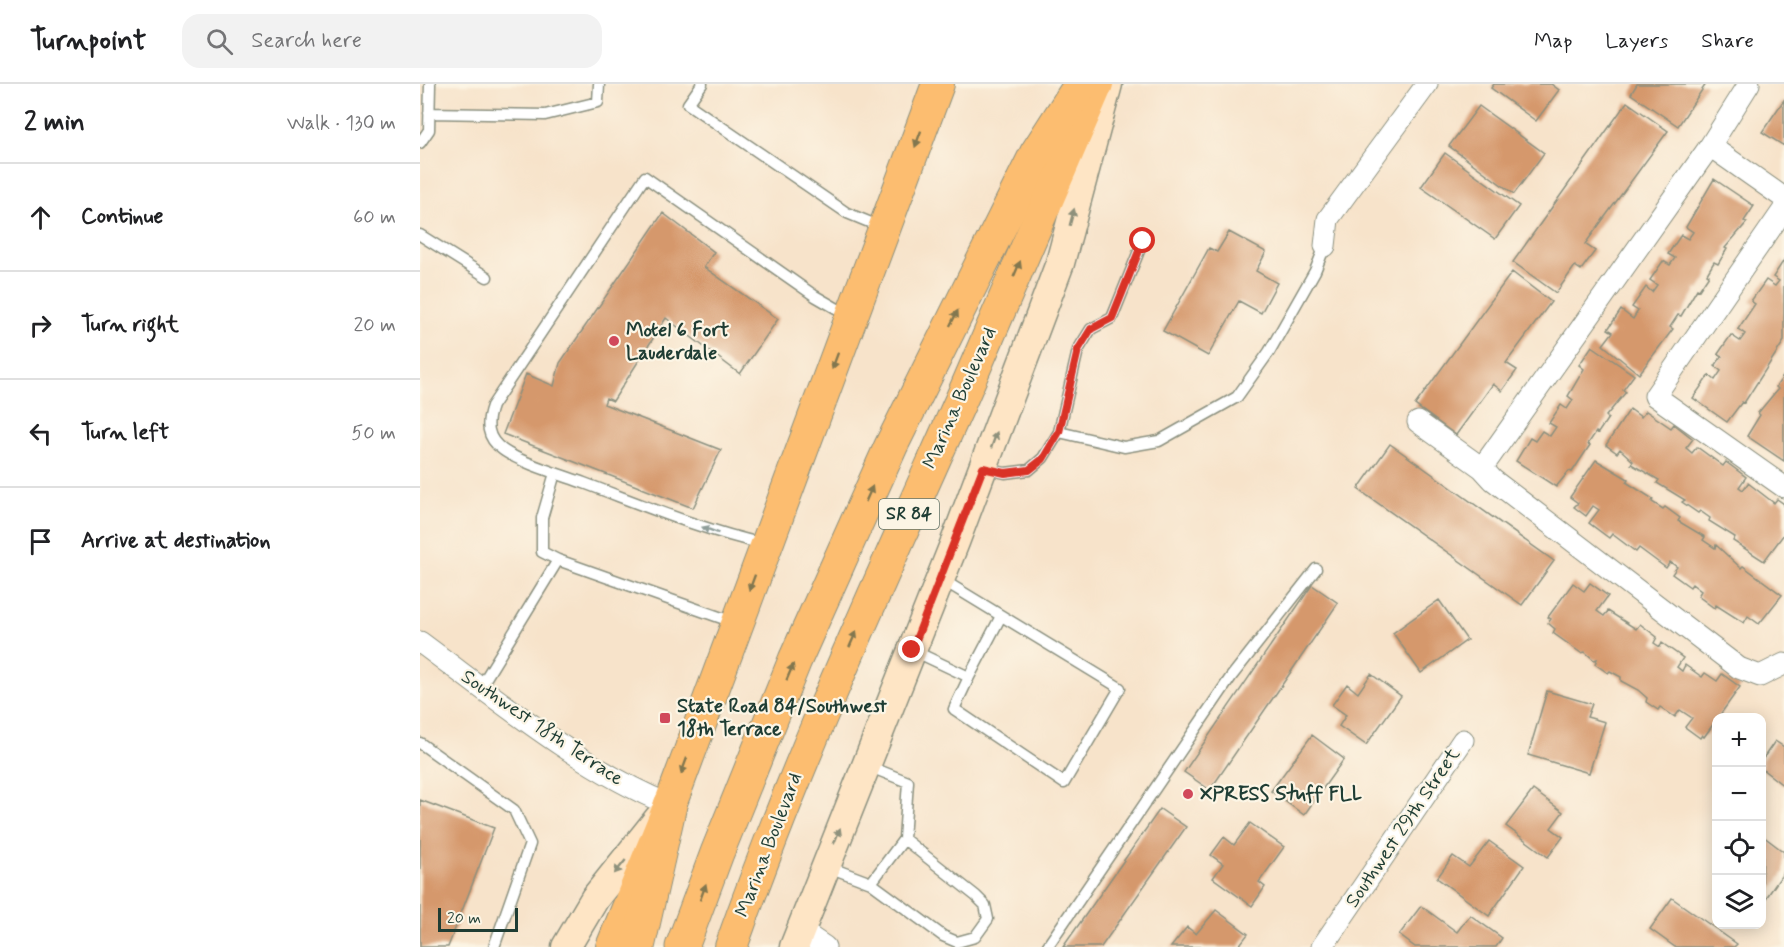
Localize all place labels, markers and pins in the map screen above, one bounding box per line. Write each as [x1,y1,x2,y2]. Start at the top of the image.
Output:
place label: Motel 6 Fort Lauderdale [626,317,730,367]
marker: Motel 6 Fort Lauderdale [607,334,621,348]
place label: State Road 84/Southwest 18th Terrace [677,693,887,743]
marker: State Road 84/Southwest 18th Terrace [658,711,672,725]
place label: XPRESS Stuff FLL [1200,781,1362,808]
marker: XPRESS Stuff FLL [1181,787,1195,801]

